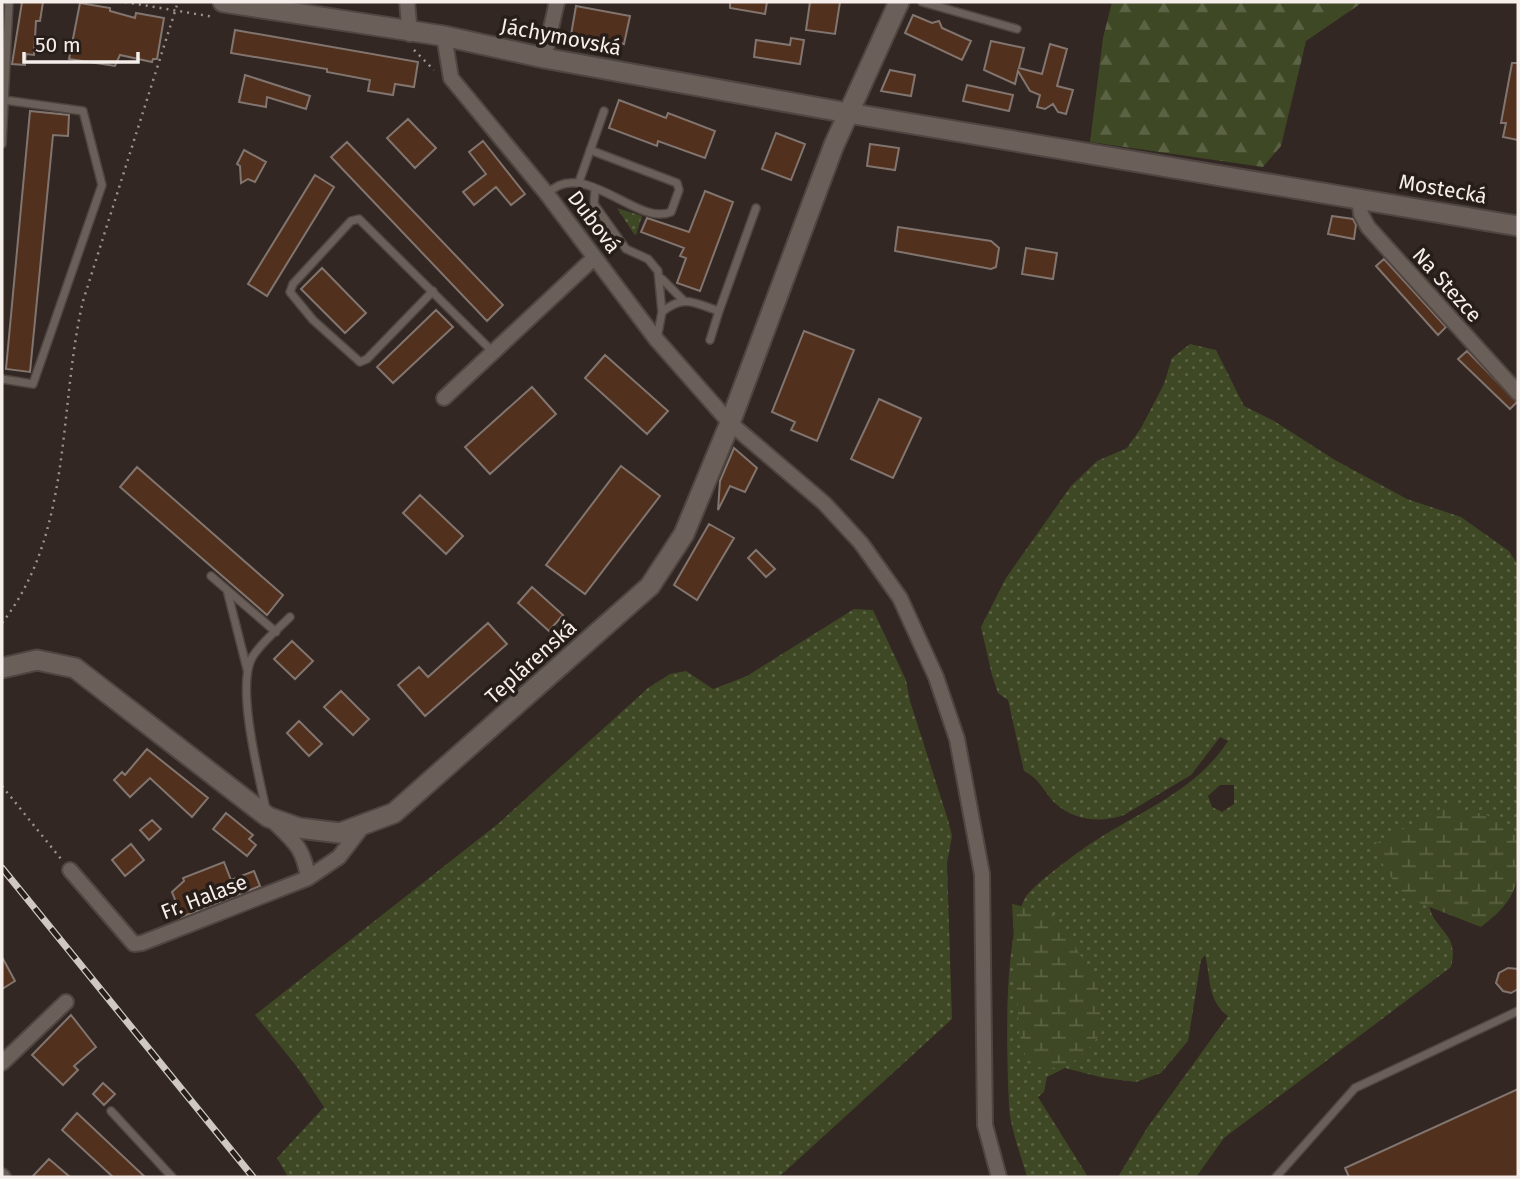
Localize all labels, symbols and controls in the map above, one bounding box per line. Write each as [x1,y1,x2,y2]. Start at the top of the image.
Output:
street label: Jáchymovská [498,13,624,61]
scale bar [24,21,138,65]
text: 50 m [35,32,81,58]
street label: Mostecká [1397,168,1489,210]
street label: Dubová [562,185,626,259]
street label: Na Stezce [1407,242,1487,328]
street label: Teplárenská [480,614,582,710]
street label: Fr. Halase [157,869,251,925]

